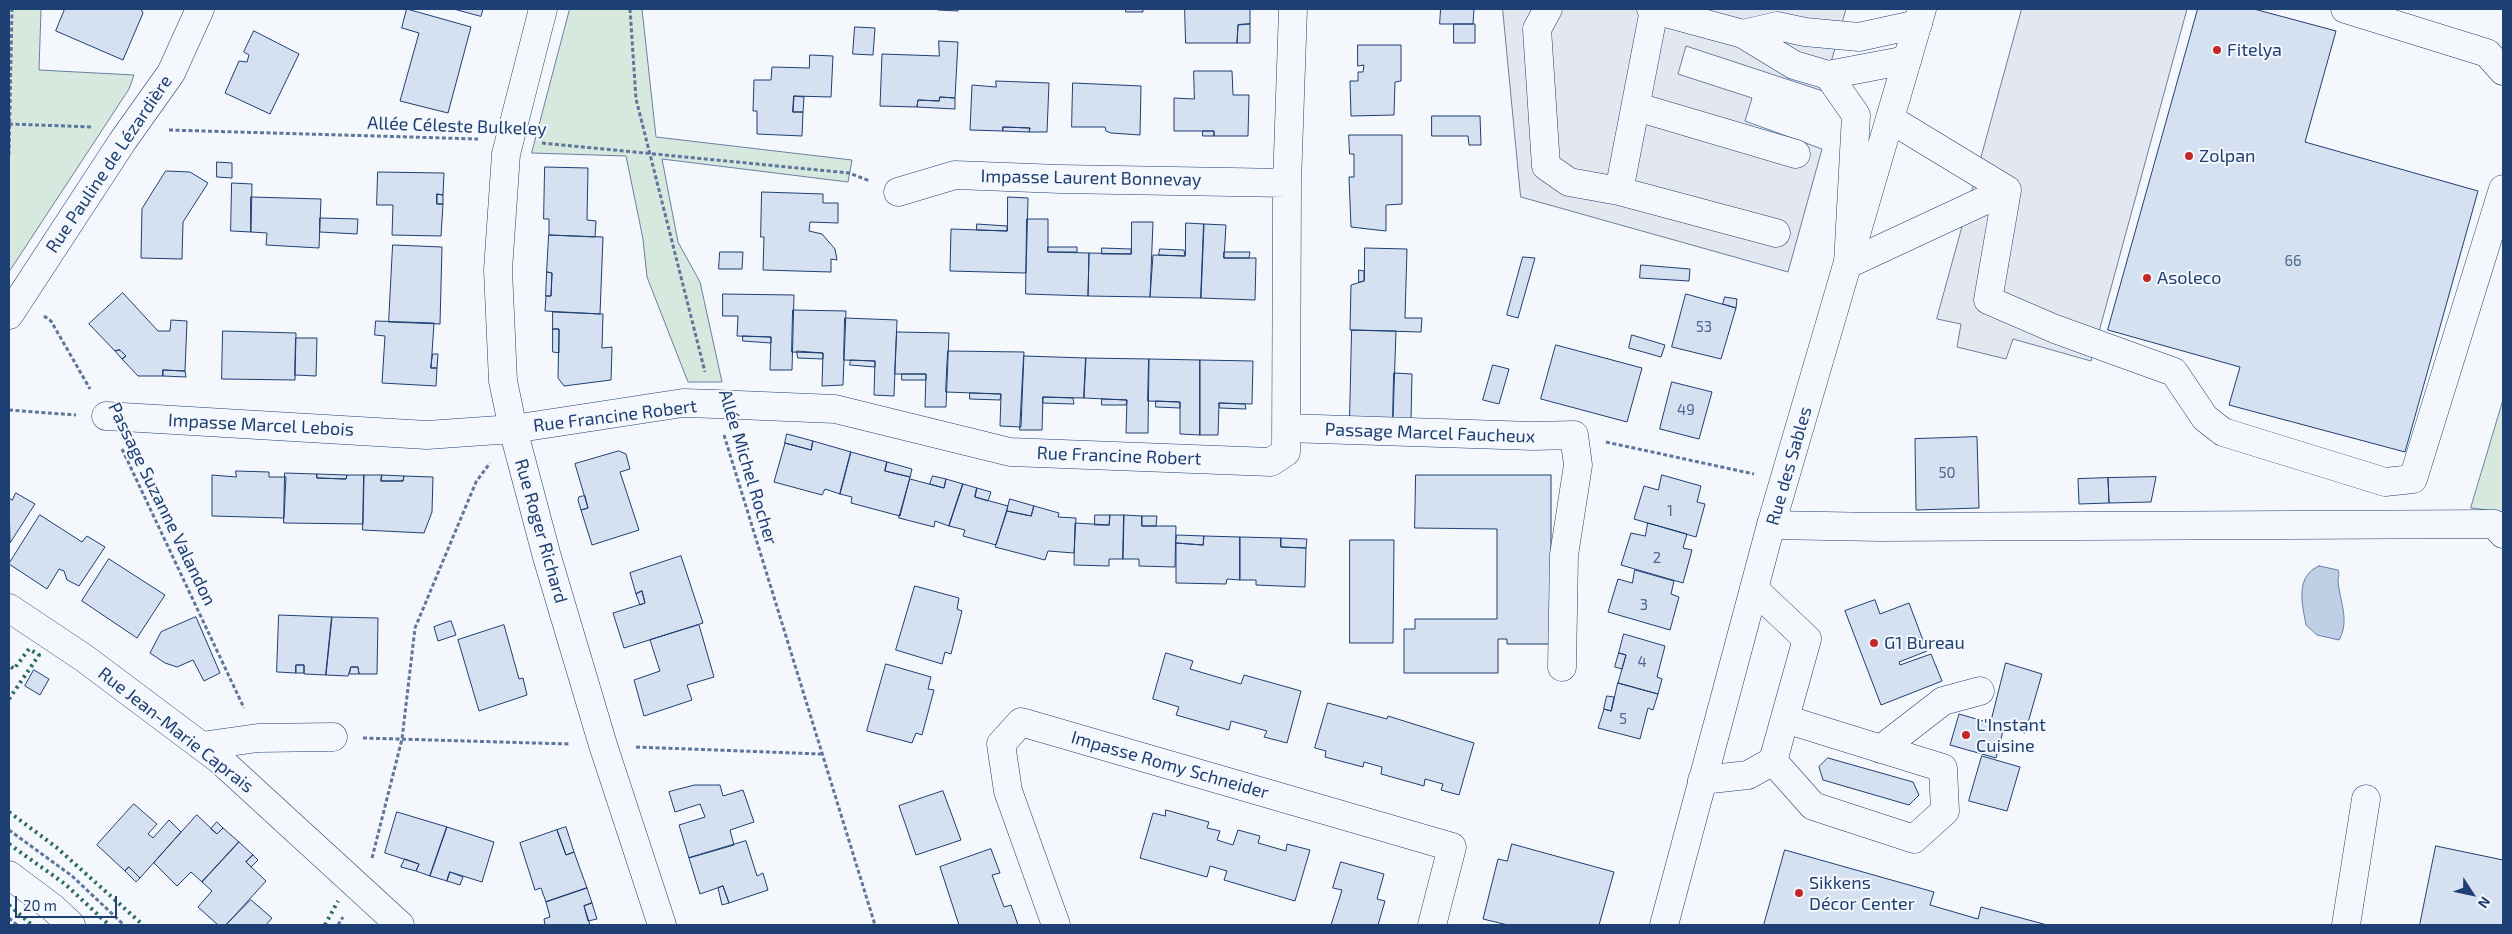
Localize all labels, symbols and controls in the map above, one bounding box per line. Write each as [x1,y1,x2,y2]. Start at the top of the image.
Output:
place label: Fitelya [2227,39,2282,61]
marker: Fitelya [2211,44,2223,56]
street label: Rue Pauline de Lézardière [41,71,177,257]
street label: Allée Céleste Bulkeley [367,112,547,140]
place label: Zolpan [2199,145,2256,167]
marker: Zolpan [2183,150,2195,162]
street label: Impasse Laurent Bonnevay [980,165,1202,191]
house number: 66 [2284,252,2302,270]
place label: Asoleco [2157,267,2221,289]
marker: Asoleco [2141,272,2153,284]
house number: 53 [1696,318,1712,336]
street label: Allée Michel Rocher [714,387,782,547]
street label: Rue Francine Robert [532,395,698,437]
street label: Passage Suzanne Valandon [103,399,221,609]
house number: 49 [1677,401,1695,419]
street label: Rue des Sables [1762,404,1816,528]
street label: Impasse Marcel Lebois [168,409,354,441]
street label: Passage Marcel Faucheux [1324,419,1536,447]
street label: Rue Francine Robert [1036,442,1202,470]
street label: Rue Roger Richard [510,456,572,606]
house number: 50 [1938,464,1956,482]
house number: 1 [1667,502,1673,520]
house number: 2 [1653,549,1661,567]
house number: 3 [1640,596,1648,614]
place label: G1 Bureau [1884,632,1965,654]
marker: G1 Bureau [1868,637,1880,649]
house number: 4 [1637,653,1647,671]
street label: Rue Jean-Marie Caprais [94,663,258,797]
house number: 5 [1619,710,1627,728]
place label: L'Instant Cuisine [1976,714,2046,756]
street label: Impasse Romy Schneider [1069,726,1271,804]
marker: L'Instant Cuisine [1960,729,1972,741]
north arrow [2447,869,2497,919]
place label: Sikkens Décor Center [1809,872,1915,914]
scale bar [18,886,120,918]
marker: Sikkens Décor Center [1793,887,1805,899]
text: N [2475,894,2495,912]
text: 20 m [23,896,57,914]

